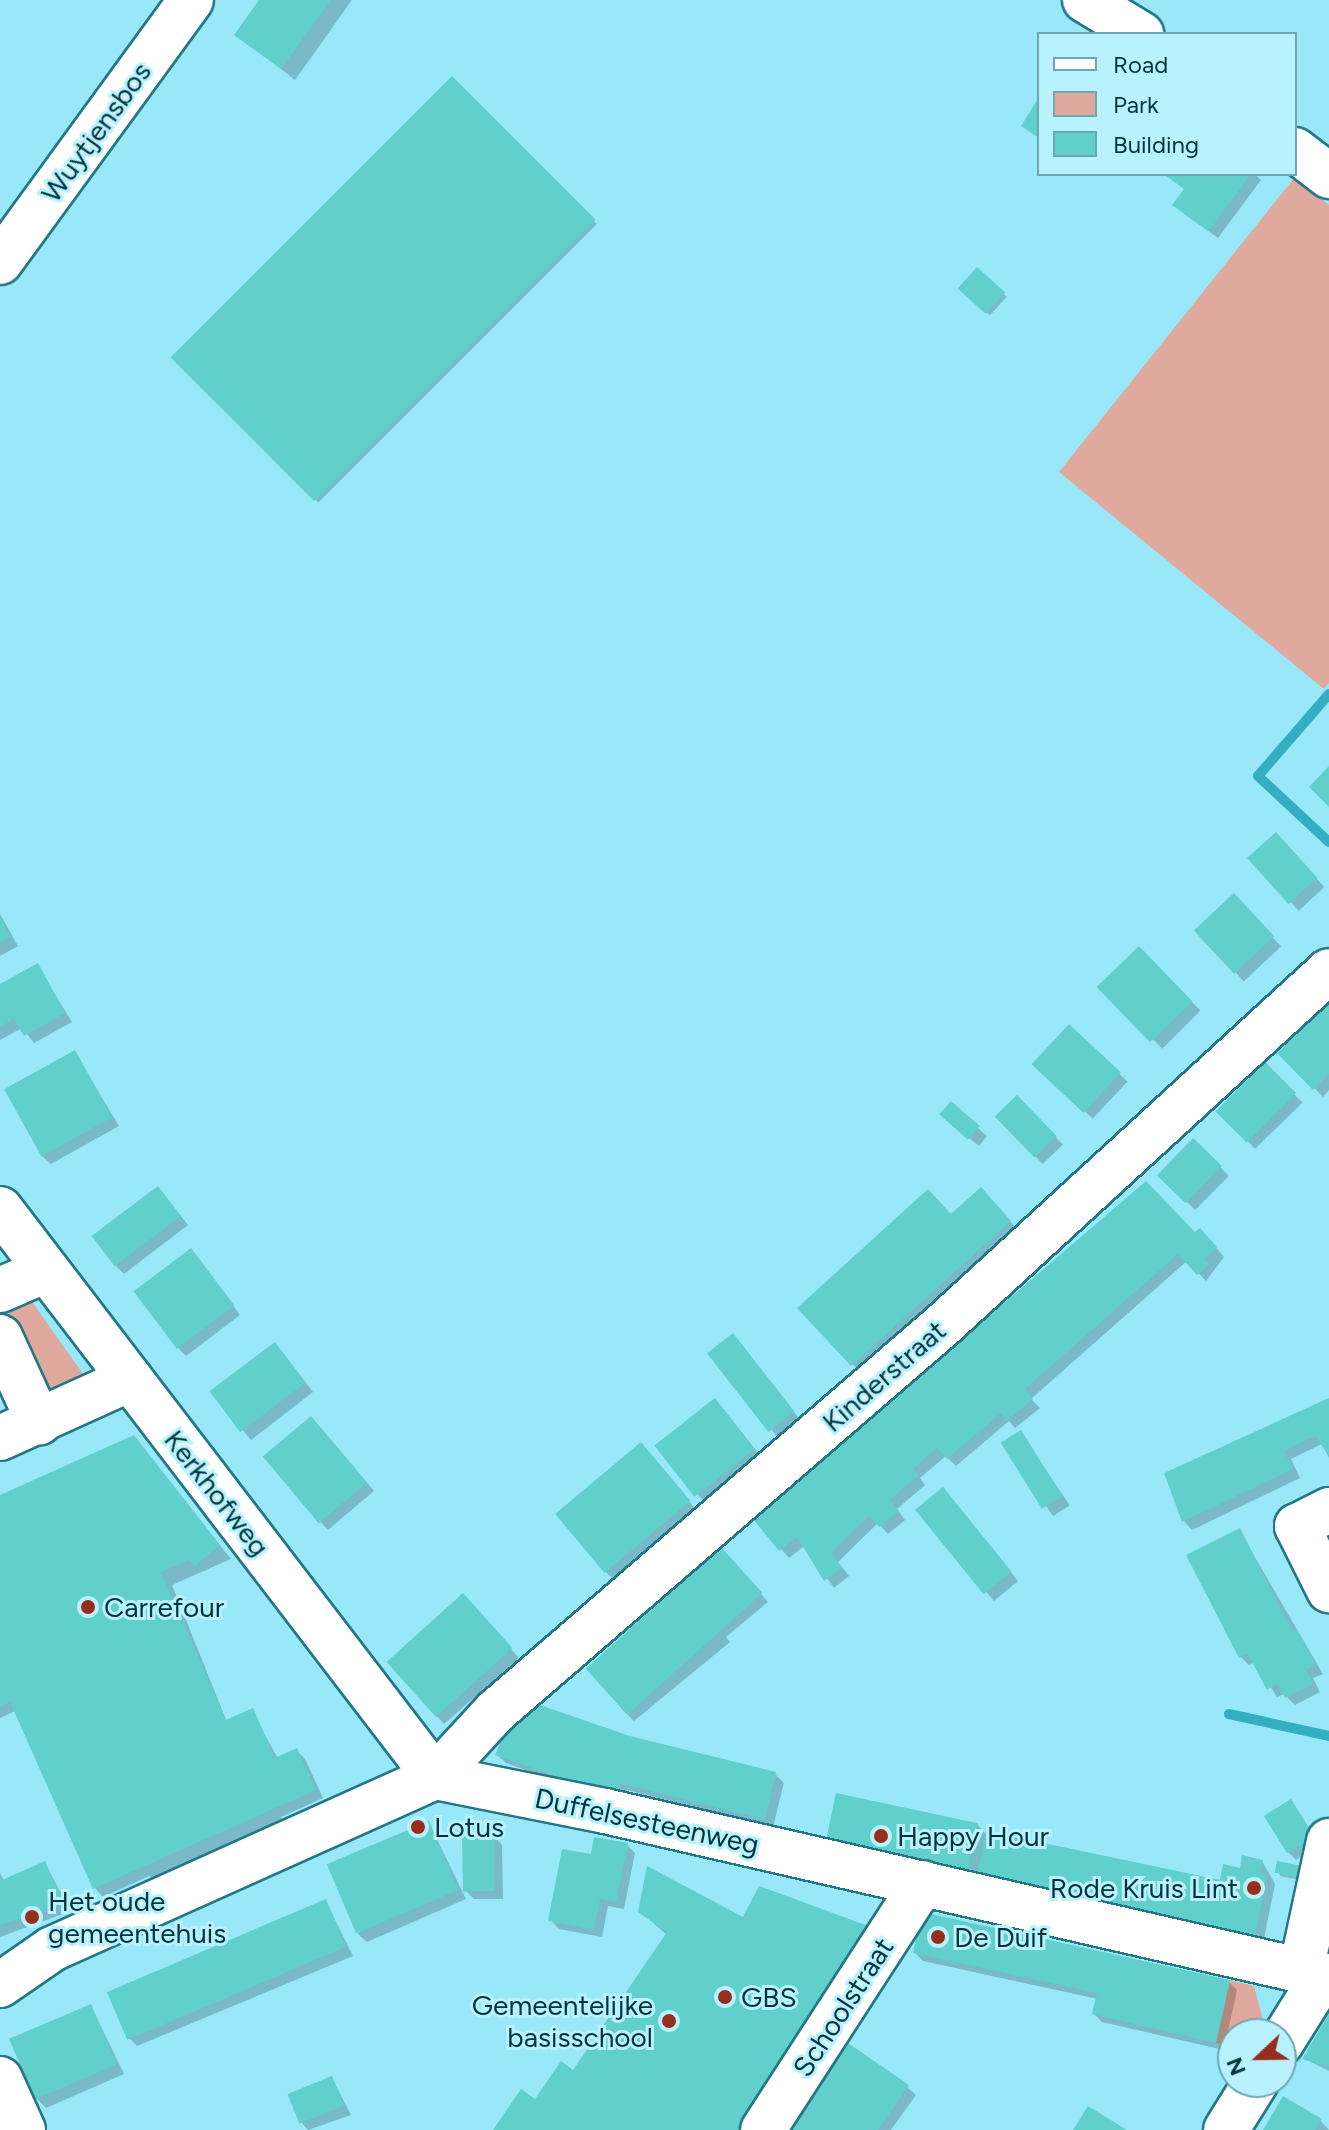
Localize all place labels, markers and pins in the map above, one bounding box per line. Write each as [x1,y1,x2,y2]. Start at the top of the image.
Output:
place label: Carrefour [104,1590,224,1624]
marker: Carrefour [79,1598,97,1616]
place label: Lotus [434,1810,504,1844]
marker: Lotus [409,1818,427,1836]
place label: Happy Hour [897,1819,1049,1853]
marker: Happy Hour [872,1827,890,1845]
place label: Rode Kruis Lint [1050,1871,1238,1905]
marker: Rode Kruis Lint [1245,1879,1263,1897]
place label: Het oude gemeentehuis [48,1884,226,1950]
marker: Het oude gemeentehuis [23,1908,41,1926]
place label: De Duif [954,1920,1047,1954]
marker: De Duif [929,1928,947,1946]
place label: GBS [741,1980,797,2014]
place label: Gemeentelijke basisschool [472,1988,653,2054]
marker: GBS [716,1988,734,2006]
marker: Gemeentelijke basisschool [660,2012,678,2030]

